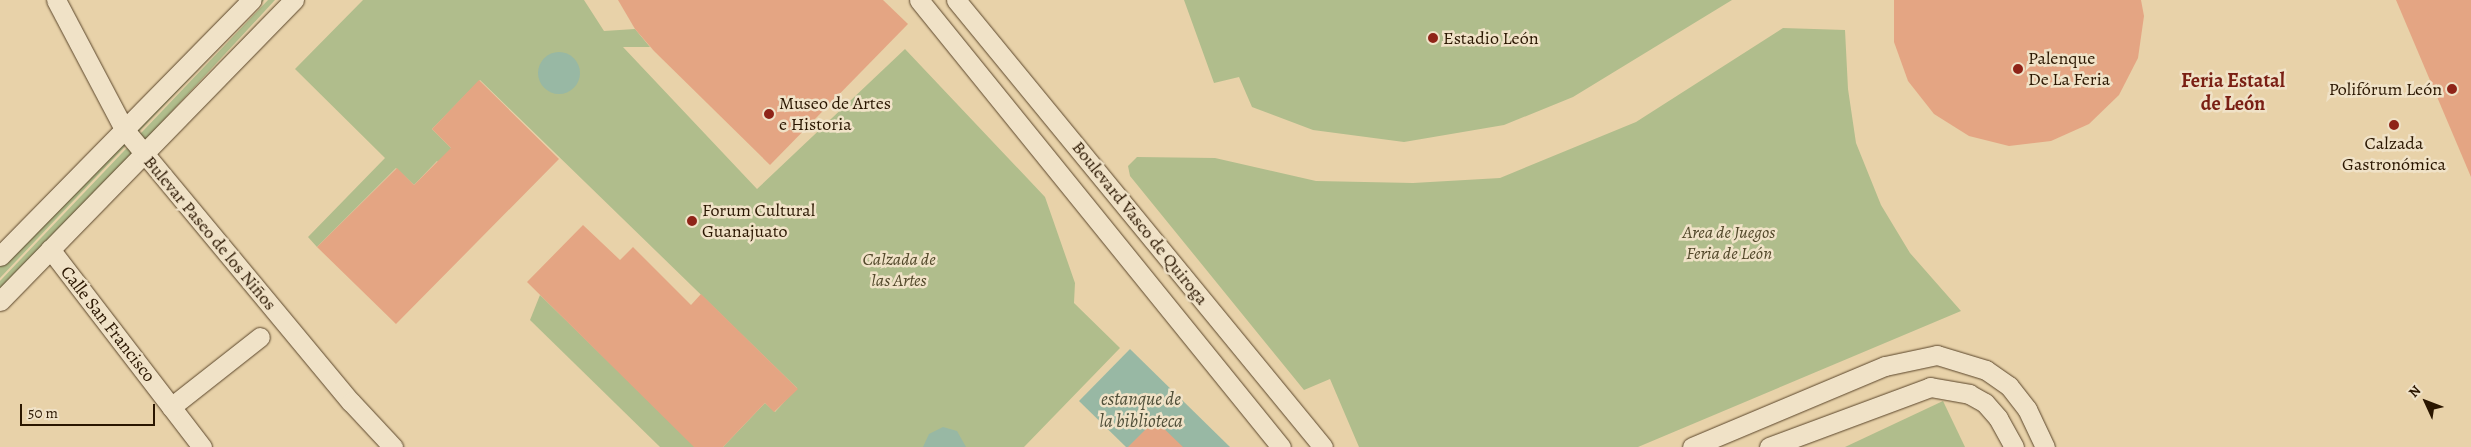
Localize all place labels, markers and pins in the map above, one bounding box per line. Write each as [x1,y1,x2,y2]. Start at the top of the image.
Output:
place label: Estadio León [1443,27,1538,49]
marker: Estadio León [1427,32,1439,44]
place label: Palenque De La Feria [2028,48,2110,90]
marker: Palenque De La Feria [2012,63,2024,75]
place label: Polifórum León [2329,78,2442,100]
marker: Polifórum León [2446,83,2458,95]
place label: Museo de Artes e Historia [779,93,891,136]
marker: Museo de Artes e Historia [763,108,775,120]
marker: Calzada Gastronómica [2388,119,2400,131]
place label: Calzada Gastronómica [2342,133,2446,176]
place label: Forum Cultural Guanajuato [702,200,815,242]
marker: Forum Cultural Guanajuato [686,215,698,227]

